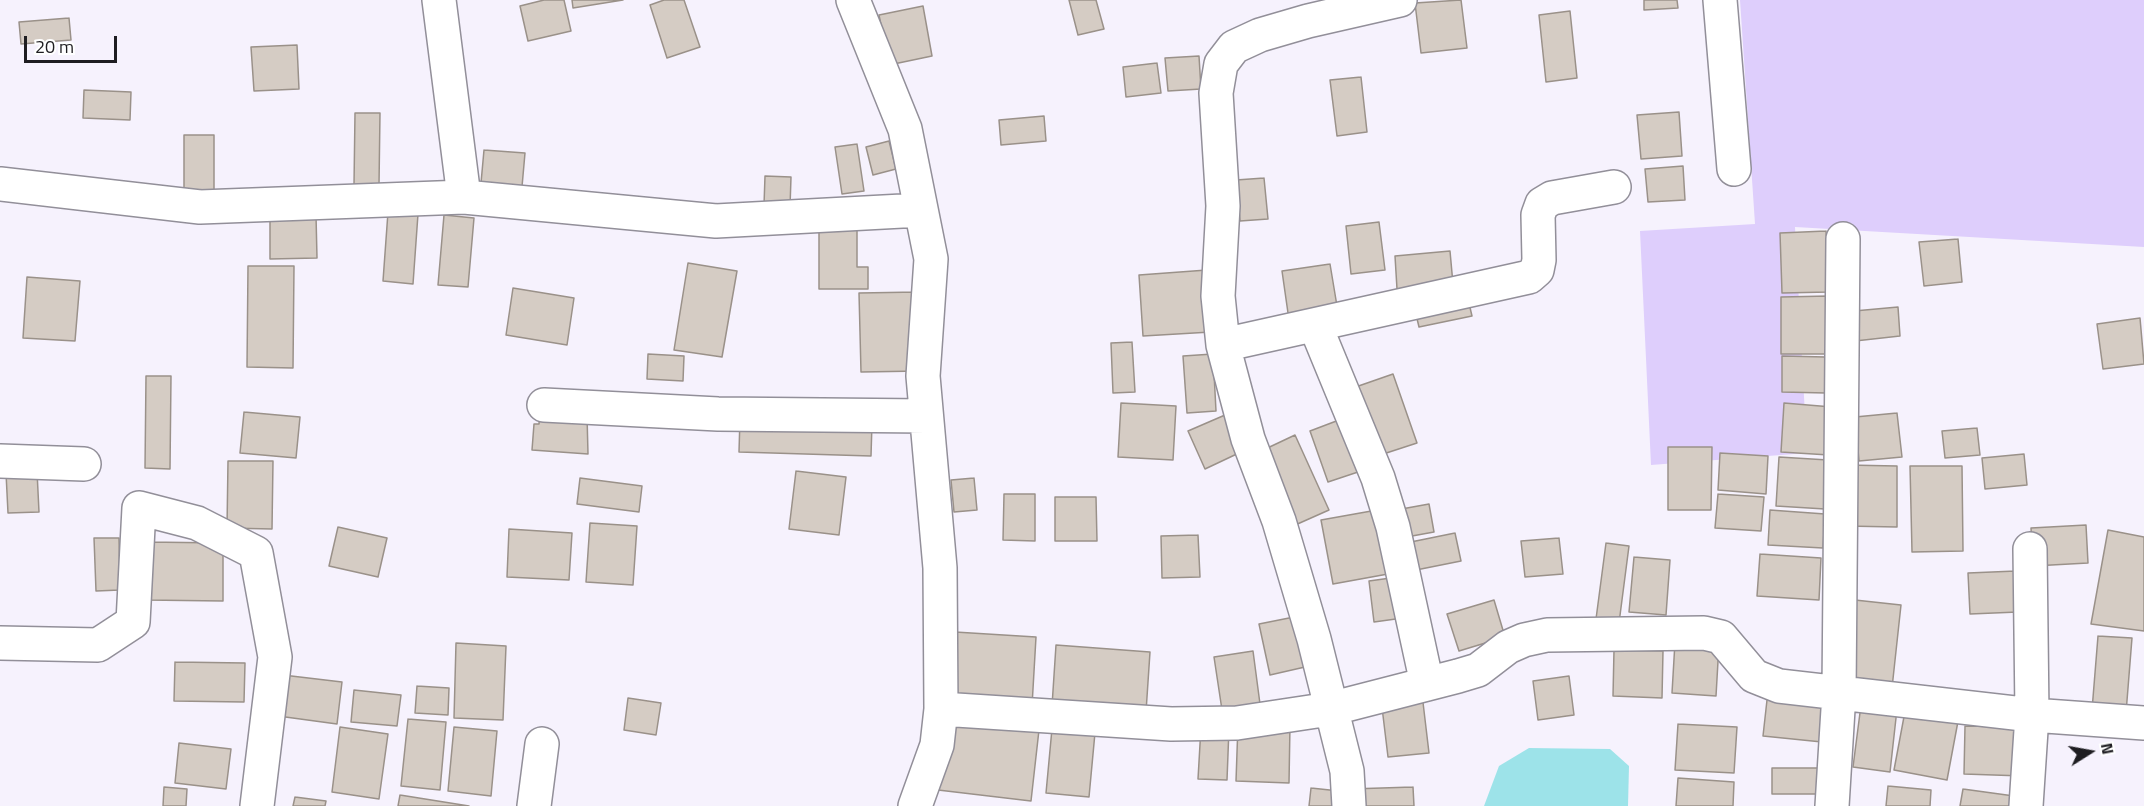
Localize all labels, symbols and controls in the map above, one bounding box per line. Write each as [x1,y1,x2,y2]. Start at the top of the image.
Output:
scale bar [27,24,120,62]
text: 20 m [35,33,74,60]
north arrow [2060,722,2120,782]
text: N [2095,741,2121,756]

